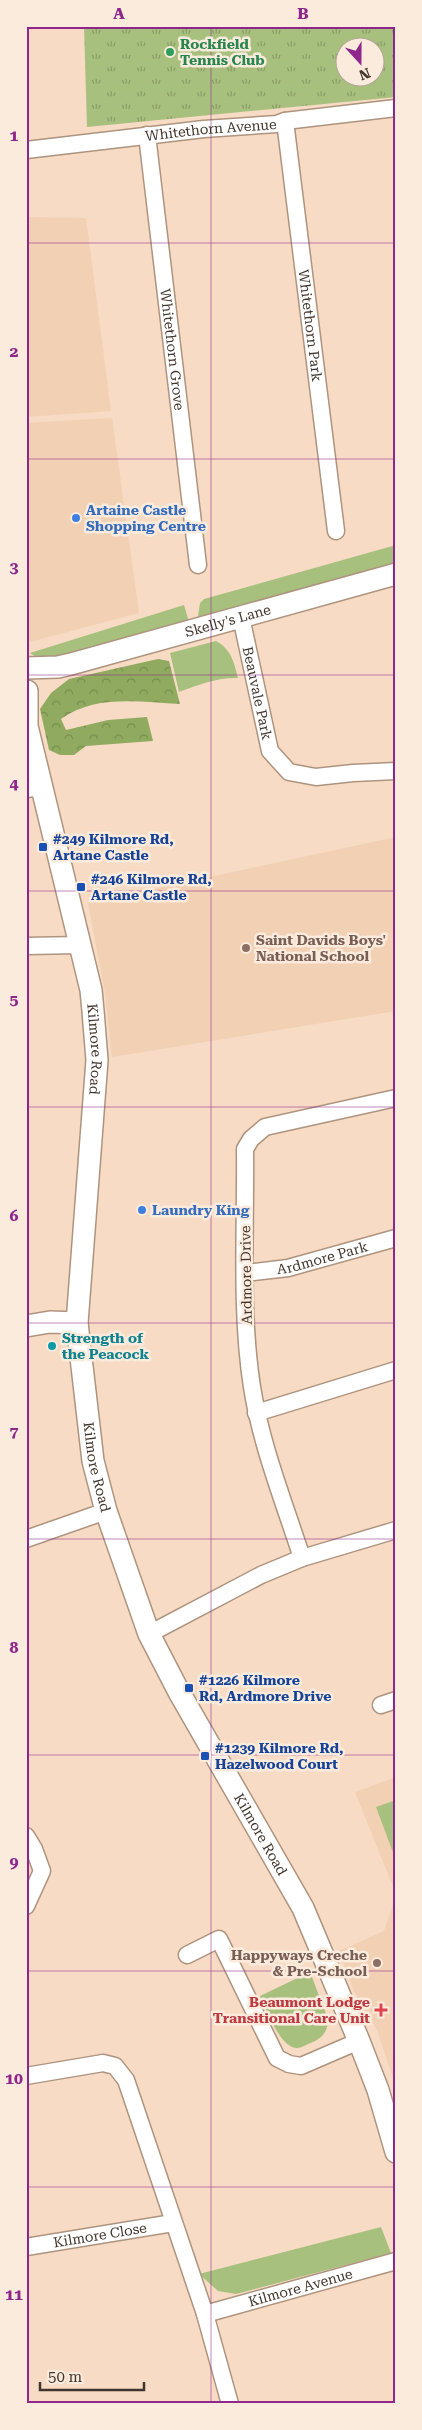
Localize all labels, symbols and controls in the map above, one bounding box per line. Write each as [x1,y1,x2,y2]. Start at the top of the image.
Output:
text: A [113,4,125,23]
text: B [297,4,309,23]
place label: Rockfield Tennis Club [180,36,265,68]
north arrow [334,38,384,88]
marker: Rockfield Tennis Club [164,46,176,58]
text: N [357,65,373,84]
street label: Whitethorn Avenue [144,116,278,144]
text: 1 [10,126,19,145]
street label: Whitethorn Park [296,268,325,382]
street label: Whitethorn Grove [157,288,188,412]
text: 2 [10,342,19,361]
place label: Artaine Castle Shopping Centre [86,502,206,534]
marker: Artaine Castle Shopping Centre [70,512,82,524]
text: 3 [10,558,19,577]
street label: Skelly's Lane [183,601,273,640]
street label: Beauvale Park [240,645,275,742]
text: 4 [10,774,19,793]
place label: #249 Kilmore Rd, Artane Castle [53,831,174,863]
marker: #249 Kilmore Rd, Artane Castle [37,841,49,853]
place label: #246 Kilmore Rd, Artane Castle [91,871,212,903]
marker: #246 Kilmore Rd, Artane Castle [75,881,87,893]
place label: Saint Davids Boys' National School [256,932,386,964]
marker: Saint Davids Boys' National School [240,942,252,954]
text: 5 [10,990,19,1009]
street label: Kilmore Road [84,1003,105,1095]
place label: Laundry King [152,1202,250,1218]
marker: Laundry King [136,1204,148,1216]
text: 6 [10,1206,19,1225]
street label: Ardmore Drive [237,1225,255,1325]
street label: Ardmore Park [276,1238,370,1277]
place label: Strength of the Peacock [62,1330,150,1362]
marker: Strength of the Peacock [46,1340,58,1352]
street label: Kilmore Road [81,1421,114,1514]
text: 7 [10,1422,19,1441]
text: 8 [10,1638,19,1657]
place label: #1226 Kilmore Rd, Ardmore Drive [199,1672,331,1704]
marker: #1226 Kilmore Rd, Ardmore Drive [183,1682,195,1694]
place label: #1239 Kilmore Rd, Hazelwood Court [215,1740,344,1772]
marker: #1239 Kilmore Rd, Hazelwood Court [199,1750,211,1762]
street label: Kilmore Road [231,1791,290,1878]
text: 9 [10,1853,19,1872]
place label: Happyways Creche & Pre-School [231,1947,367,1979]
marker: Happyways Creche & Pre-School [371,1957,383,1969]
place label: Beaumont Lodge Transitional Care Unit [213,1994,370,2026]
marker: Beaumont Lodge Transitional Care Unit [374,2003,388,2017]
text: 10 [5,2069,23,2088]
street label: Kilmore Close [52,2219,148,2250]
street label: Kilmore Avenue [246,2265,355,2310]
text: 11 [5,2285,23,2304]
scale bar [40,2360,144,2392]
text: 50 m [48,2368,83,2386]

